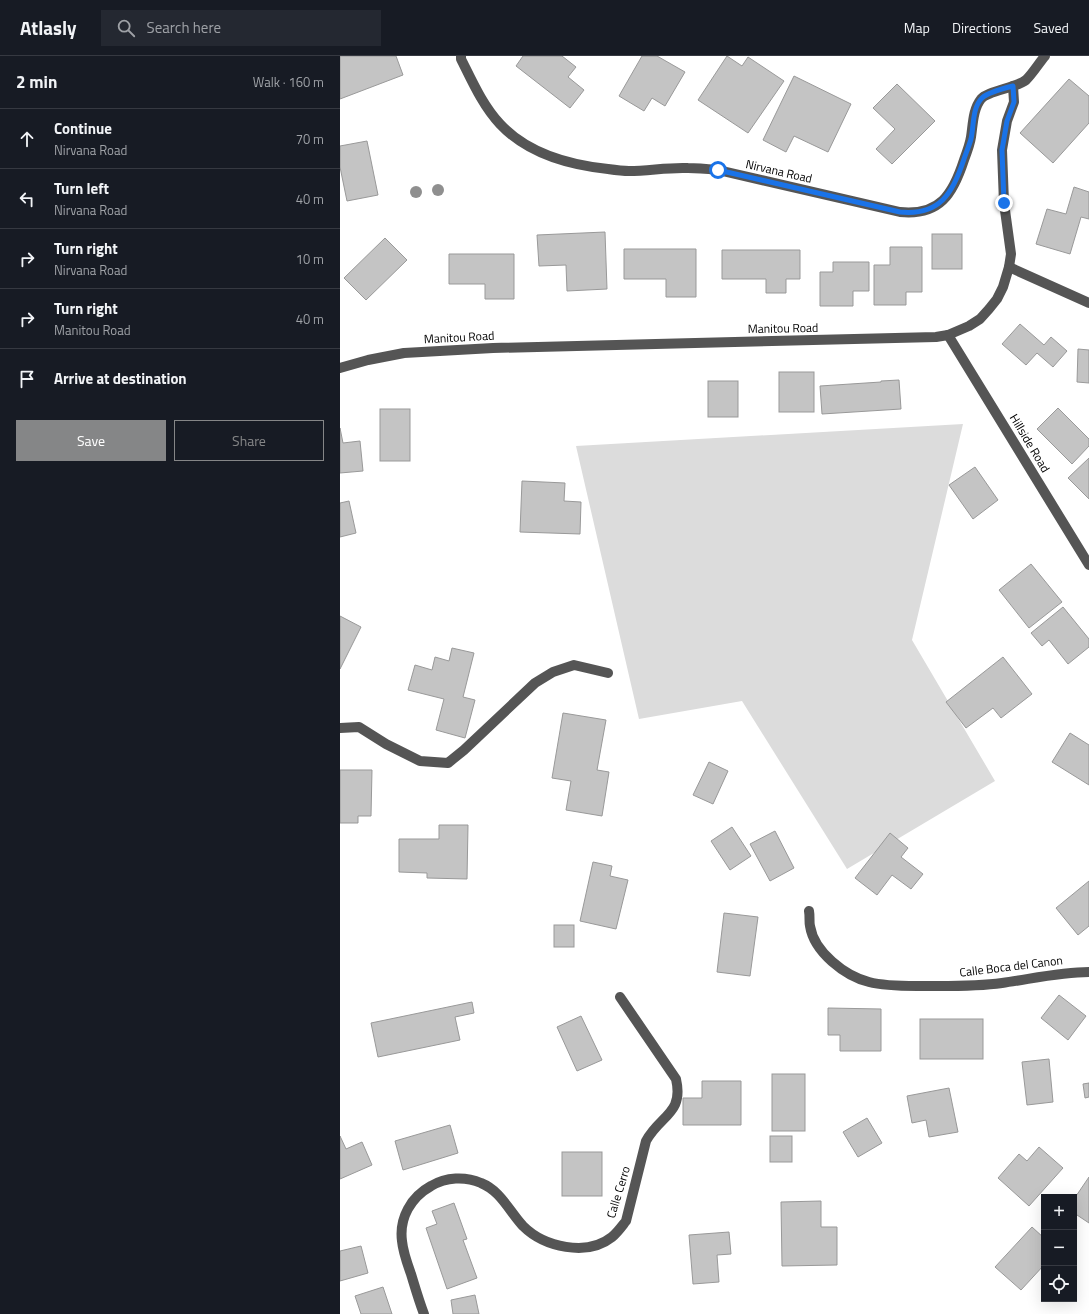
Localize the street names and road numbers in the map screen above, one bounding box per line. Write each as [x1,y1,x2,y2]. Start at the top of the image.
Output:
street label: Nirvana Road [744,154,814,188]
street label: Manitou Road [747,318,819,338]
street label: Manitou Road [423,326,495,348]
street label: Hillside Road [1005,410,1055,476]
street label: Calle Boca del Canon [958,950,1064,982]
street label: Calle Cerro [601,1164,635,1220]

